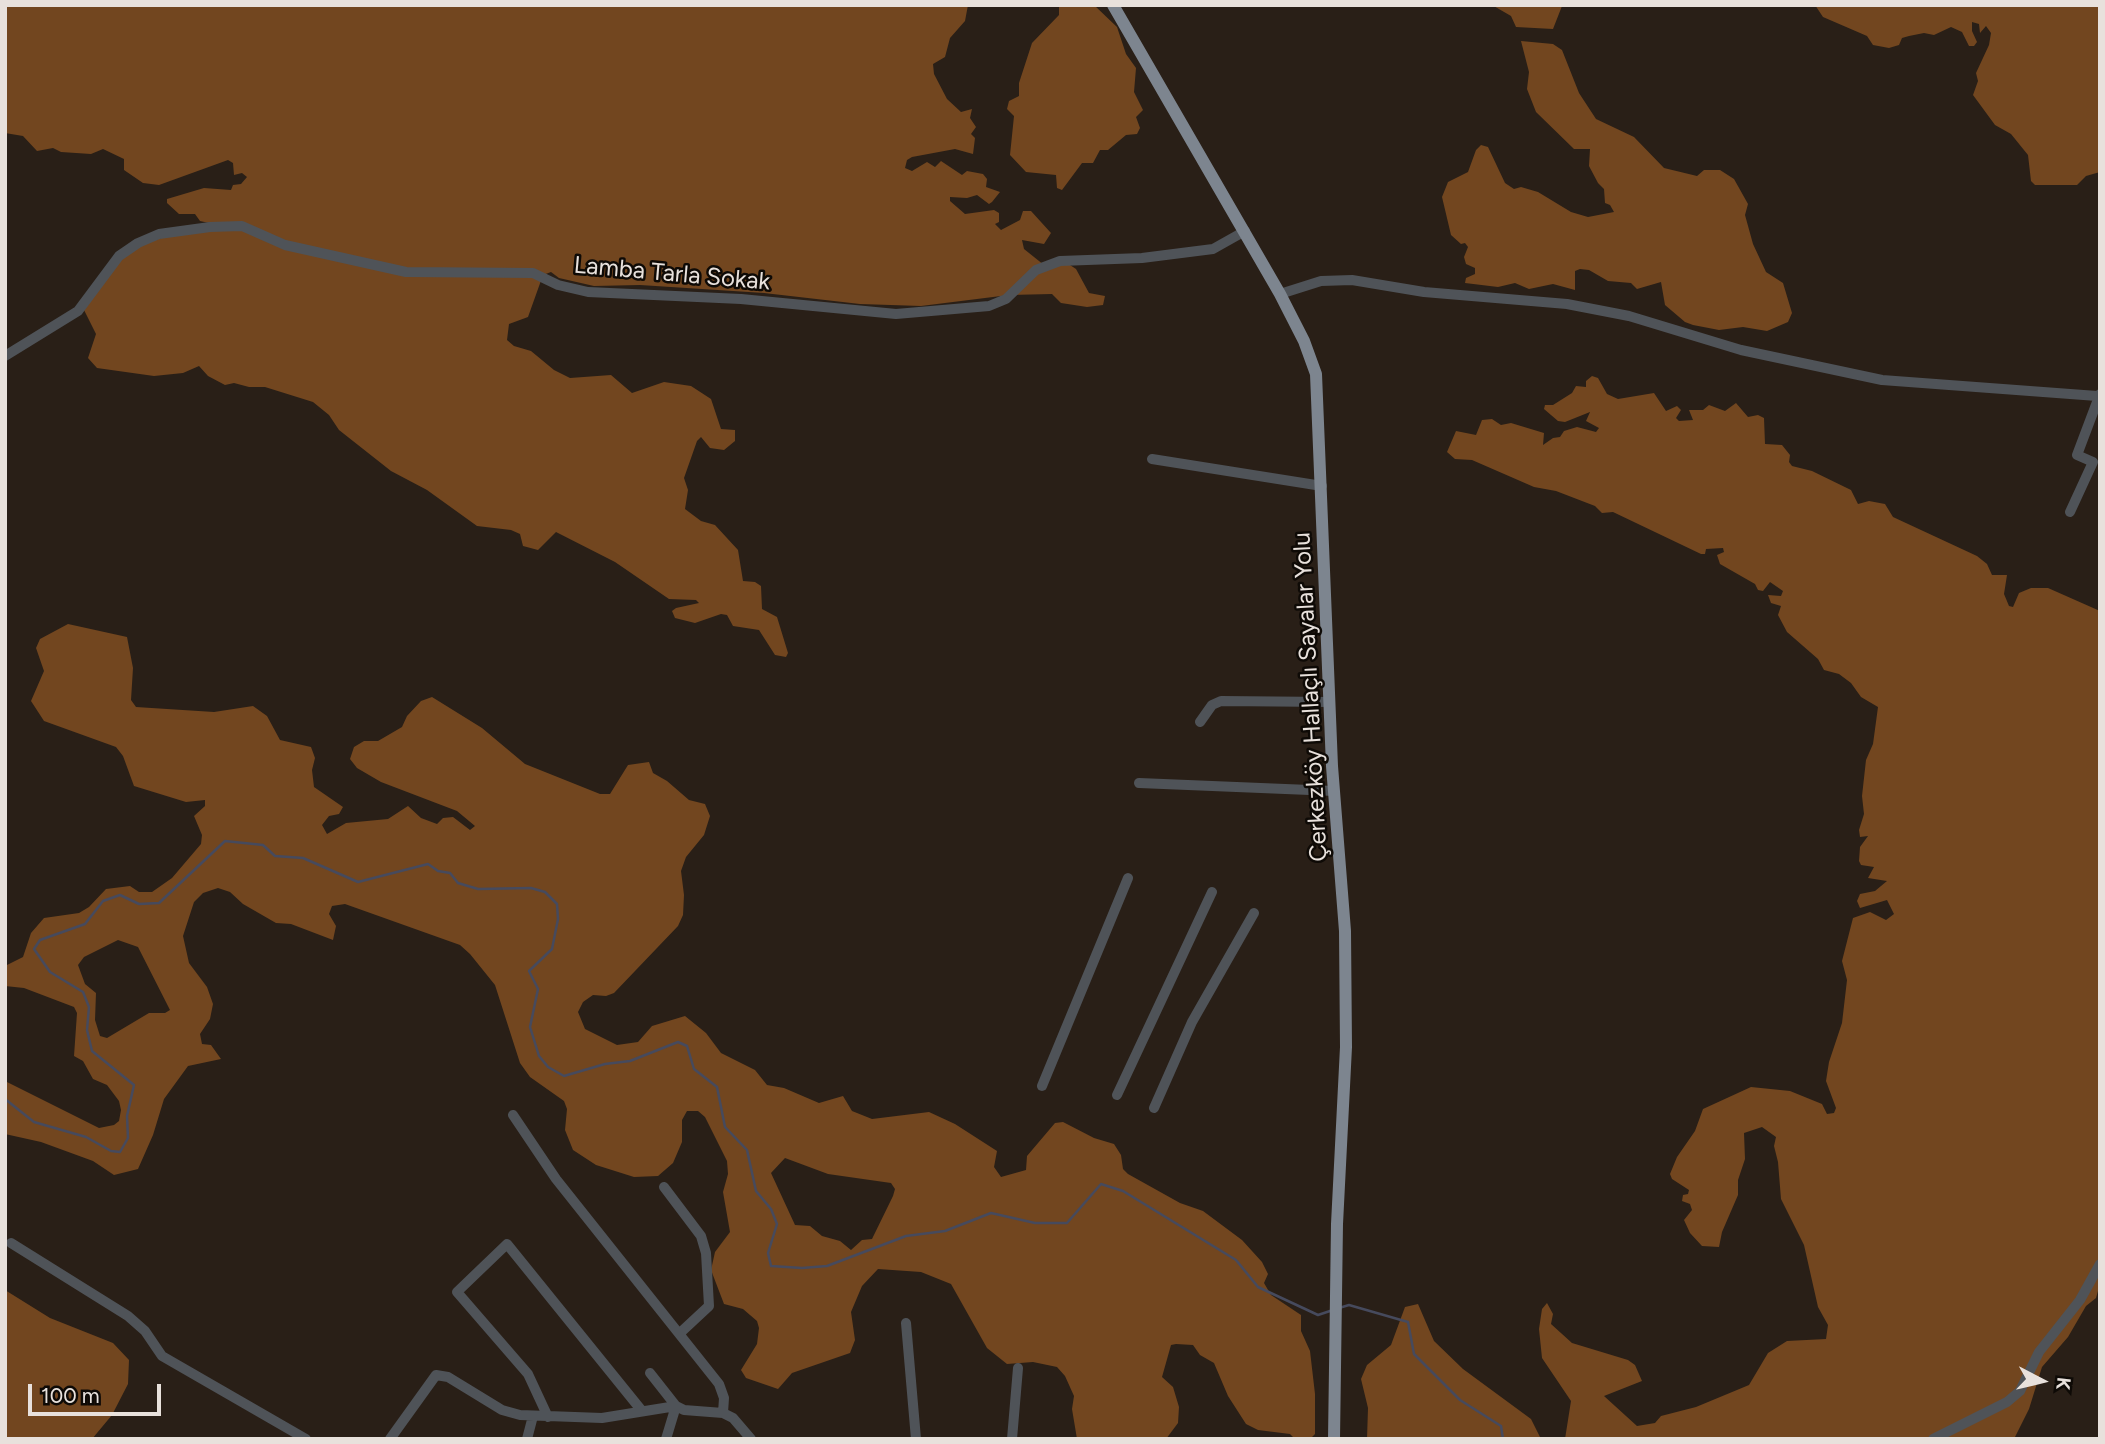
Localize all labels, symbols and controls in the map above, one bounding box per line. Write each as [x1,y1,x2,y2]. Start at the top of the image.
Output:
street label: Lamba Tarla Sokak [573,251,771,297]
street label: Çerkezköy Hallaçlı Sayalar Yolu [1288,532,1334,862]
north arrow [2007,1346,2077,1416]
scale bar [32,1370,164,1414]
text: K [2051,1376,2076,1391]
text: 100 m [41,1383,100,1408]

